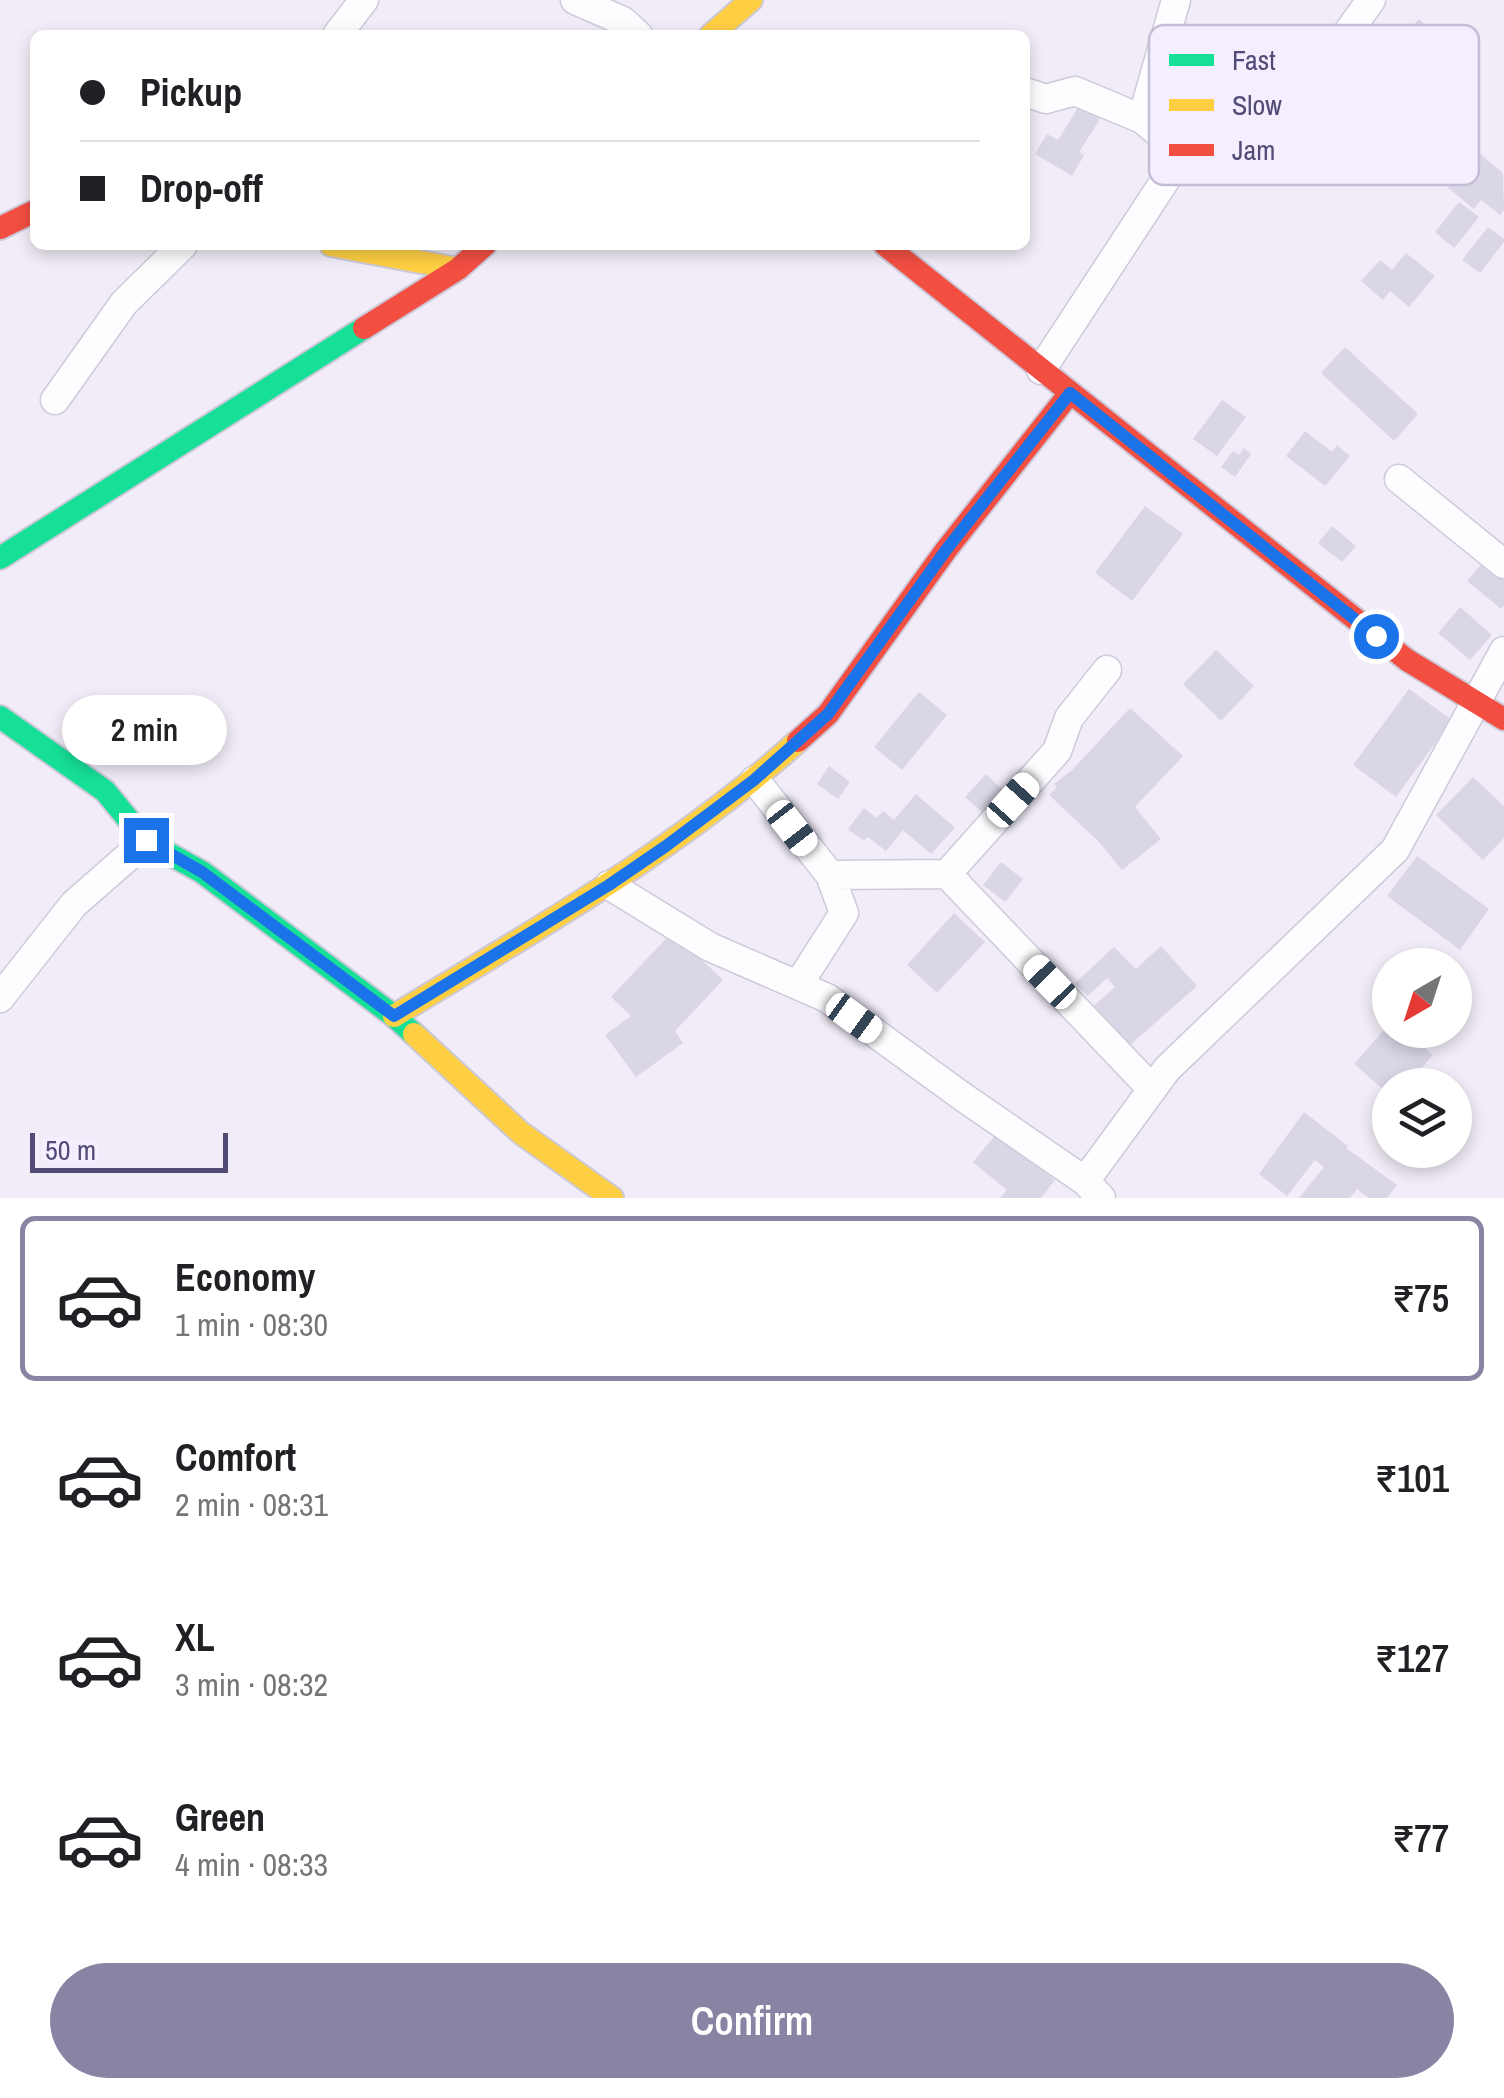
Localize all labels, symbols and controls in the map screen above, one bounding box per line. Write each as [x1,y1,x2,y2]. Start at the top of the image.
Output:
legend [1149,25,1479,185]
text: Fast [1232,41,1276,79]
text: Pickup [140,67,242,118]
text: Slow [1232,86,1282,124]
text: Jam [1232,131,1275,169]
text: Drop-off [140,163,263,214]
route start [1354,614,1399,659]
callout: 2 min [64,695,228,765]
text: 2 min [111,708,178,751]
car [982,768,1044,832]
car [762,795,822,861]
route end [124,818,169,863]
north arrow [1372,948,1472,1048]
map controls [1372,948,1472,1168]
car [1018,950,1082,1014]
car [821,988,887,1048]
button: layers [1372,1068,1472,1168]
scale bar [30,1128,228,1172]
text: 50 m [45,1131,96,1169]
text: Economy [175,1252,315,1303]
icon: car [55,1254,145,1344]
text: ₹75 [1393,1273,1449,1324]
text: 1 min · 08:30 [175,1303,328,1346]
text: Comfort [175,1432,296,1483]
icon: car [55,1434,145,1524]
text: ₹101 [1375,1453,1449,1504]
text: 2 min · 08:31 [175,1483,328,1526]
text: XL [175,1612,215,1663]
icon: car [55,1614,145,1704]
text: ₹127 [1375,1633,1449,1684]
text: 3 min · 08:32 [175,1663,328,1706]
text: Green [175,1792,265,1843]
icon: car [55,1794,145,1884]
text: ₹77 [1393,1813,1449,1864]
text: 4 min · 08:33 [175,1843,328,1886]
button: Confirm [50,1963,1454,2078]

